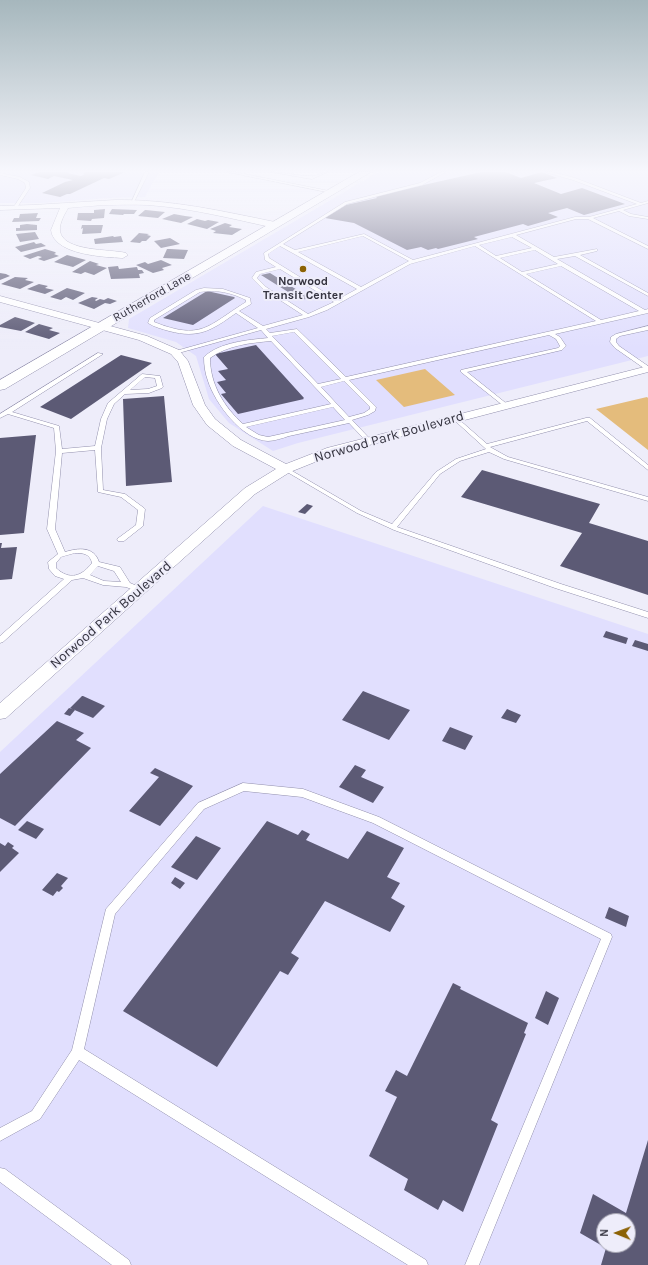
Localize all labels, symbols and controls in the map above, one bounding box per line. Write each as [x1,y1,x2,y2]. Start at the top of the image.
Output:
marker: Norwood Transit Center [298,264,308,274]
street label: Rutherford Lane [111,269,193,325]
place label: Norwood Transit Center [263,275,343,303]
street label: Norwood Park Boulevard [312,408,466,466]
street label: Norwood Park Boulevard [47,558,175,672]
north arrow [596,1213,636,1253]
text: N [598,1229,611,1237]

